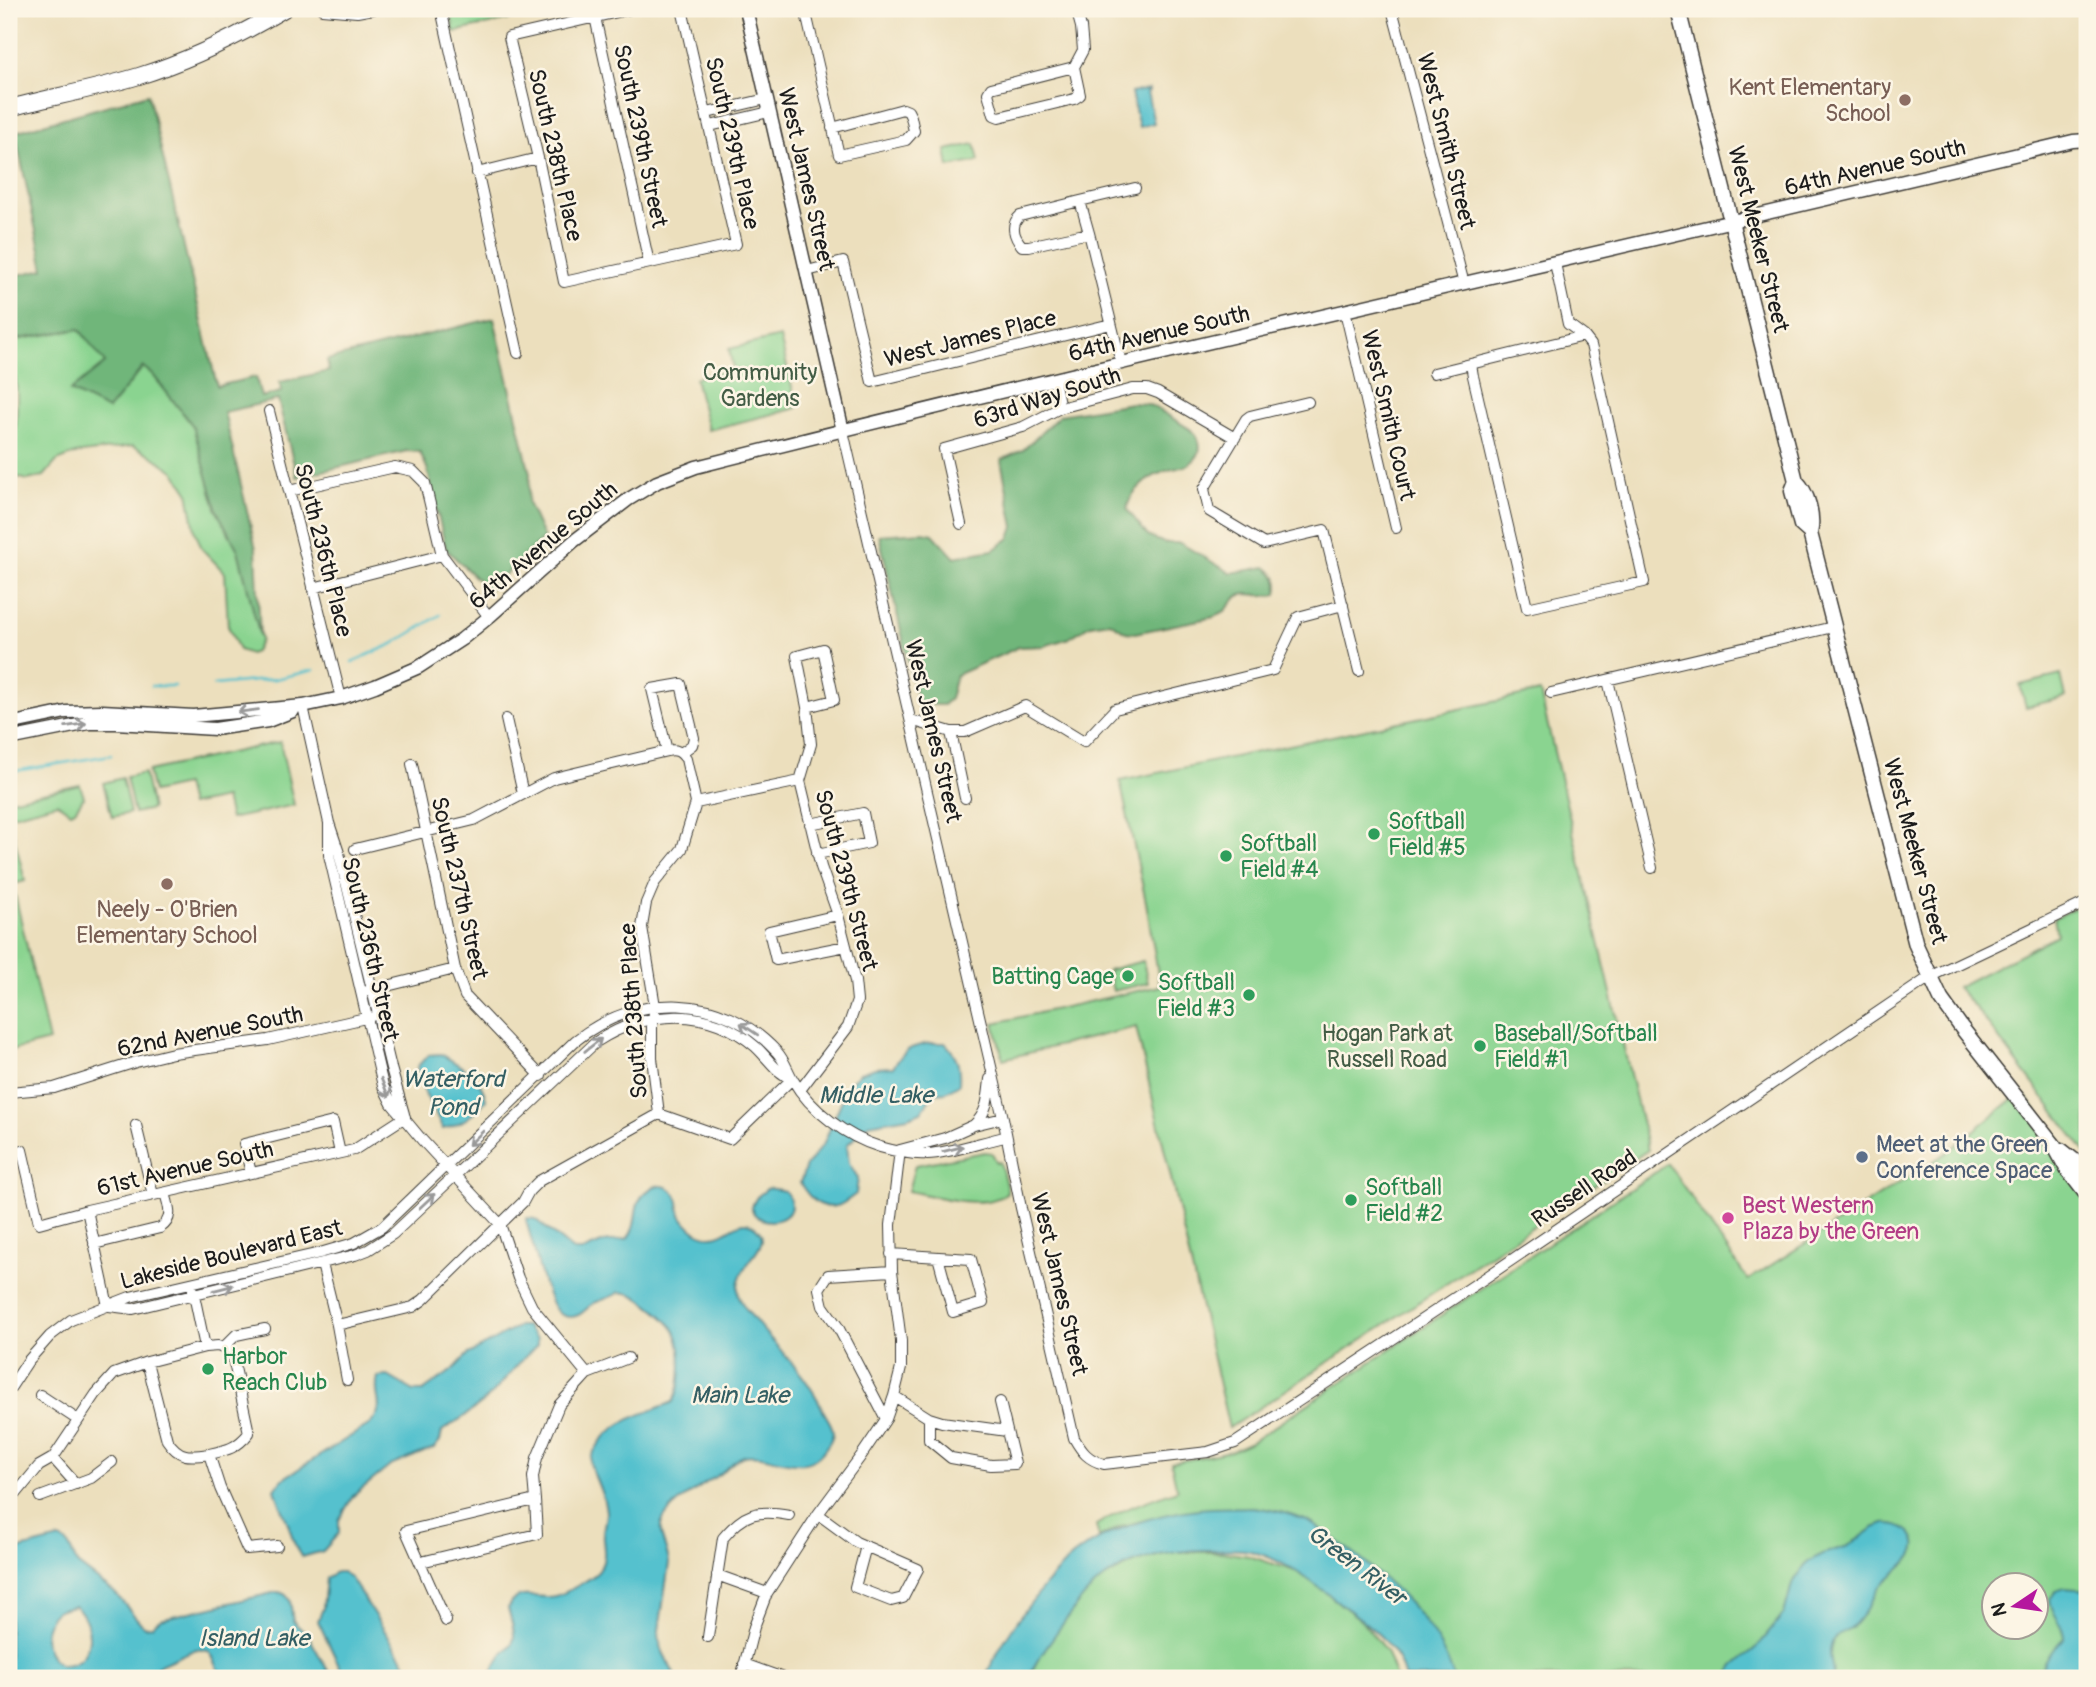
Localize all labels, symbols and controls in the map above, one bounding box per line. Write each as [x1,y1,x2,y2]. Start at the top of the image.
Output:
street label: South 239th Street [607,42,674,231]
street label: West Smith Street [1411,50,1483,233]
street label: South 239th Place [699,54,767,233]
street label: South 238th Place [522,66,590,245]
place label: Kent Elementary School [1729,73,1891,128]
street label: West James Street [771,85,842,274]
marker: Kent Elementary School [1897,92,1913,108]
street label: 64th Avenue South [1782,133,1968,202]
street label: West Meeker Street [1721,143,1796,336]
street label: 64th Avenue South [1066,299,1252,368]
street label: West James Place [881,303,1060,374]
street label: West Smith Court [1355,327,1422,504]
park label: Community Gardens [703,358,817,413]
street label: 63rd Way South [970,360,1124,435]
street label: South 236th Place [288,460,359,640]
street label: 64th Avenue South [463,475,623,616]
street label: West James Street [898,637,969,826]
one-way arrow [237,705,260,718]
one-way arrow [64,718,86,731]
street label: West Meeker Street [1877,755,1954,948]
street label: South 239th Street [808,786,885,975]
street label: South 237th Street [424,794,495,983]
place label: Softball Field #5 [1388,807,1466,862]
marker: Softball Field #5 [1366,826,1382,842]
place label: Softball Field #4 [1240,829,1319,884]
marker: Softball Field #4 [1218,848,1234,864]
street label: South 236th Street [335,854,406,1045]
marker: Neely - O'Brien Elementary School [159,876,175,892]
place label: Neely - O'Brien Elementary School [76,895,258,950]
street label: South 238th Place [613,922,654,1100]
place label: Batting Cage [991,962,1115,991]
marker: Batting Cage [1120,968,1136,984]
place label: Softball Field #3 [1157,968,1235,1023]
marker: Softball Field #3 [1241,987,1257,1003]
street label: 62nd Avenue South [115,999,305,1064]
park label: Hogan Park at Russell Road [1321,1019,1453,1074]
place label: Baseball/Softball Field #1 [1494,1019,1658,1074]
one-way arrow [739,1021,759,1035]
one-way arrow [583,1038,602,1053]
marker: Baseball/Softball Field #1 [1472,1038,1488,1054]
water label: Waterford Pond [402,1065,507,1122]
one-way arrow [380,1076,393,1098]
water label: Middle Lake [819,1081,935,1110]
one-way arrow [468,1129,485,1146]
place label: Meet at the Green Conference Space [1876,1130,2053,1185]
street label: 61st Avenue South [94,1134,276,1203]
one-way arrow [941,1142,964,1155]
street label: Russell Road [1526,1143,1642,1234]
marker: Meet at the Green Conference Space [1854,1149,1870,1165]
place label: Softball Field #2 [1365,1173,1443,1228]
street label: West James Street [1024,1190,1095,1379]
place label: Best Western Plaza by the Green [1742,1191,1919,1246]
marker: Softball Field #2 [1343,1192,1359,1208]
one-way arrow [418,1193,436,1209]
marker: Best Western Plaza by the Green [1720,1210,1736,1226]
street label: Lakeside Boulevard East [117,1213,346,1296]
one-way arrow [211,1281,234,1294]
place label: Harbor Reach Club [222,1342,327,1397]
marker: Harbor Reach Club [200,1361,216,1377]
water label: Main Lake [691,1381,791,1410]
water label: Green River [1302,1519,1415,1614]
north arrow [1980,1572,2050,1642]
text: N [1986,1600,2013,1619]
water label: Island Lake [199,1624,312,1653]

